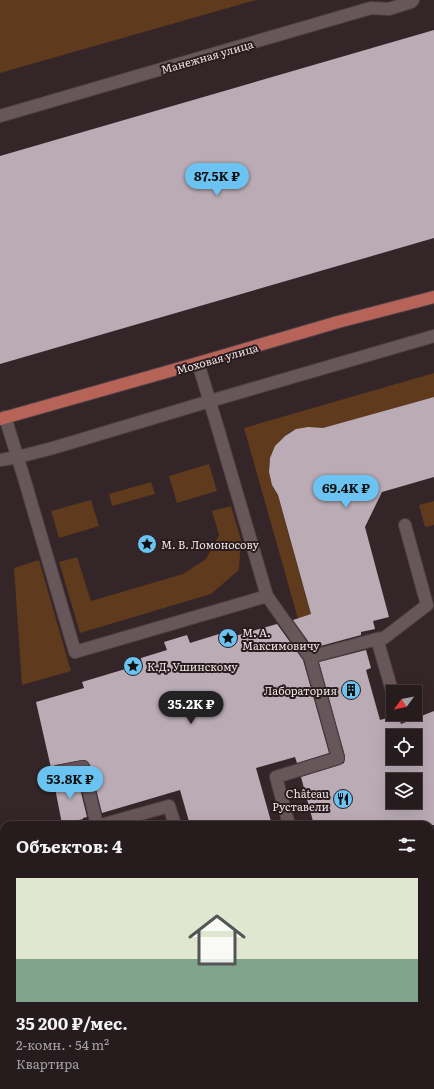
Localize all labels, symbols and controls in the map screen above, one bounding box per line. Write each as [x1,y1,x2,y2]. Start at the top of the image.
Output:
street label: Манежная улица [159,35,255,77]
pin: 87.5K ₽ [180,163,254,197]
text: 87.5K ₽ [194,166,240,185]
street label: Моховая улица [174,339,260,377]
pin: 69.4K ₽ [309,475,383,509]
text: 69.4K ₽ [322,478,370,497]
place icon: М. В. Ломоносову [136,533,158,555]
place label: М. В. Ломоносову [161,536,259,552]
place label: М. А. Максимовичу [242,624,320,653]
place icon: М. А. Максимовичу [217,627,239,649]
place icon: К.Д. Ушинскому [122,655,144,677]
place label: К.Д. Ушинскому [147,658,238,674]
building icon: Лаборатория [340,679,362,701]
place label: Лаборатория [264,682,337,698]
north arrow [386,685,422,721]
map controls [386,685,422,809]
pin: 35.2K ₽ [154,691,228,725]
text: 35.2K ₽ [168,694,215,713]
button: locate [386,729,422,765]
pin: 53.8K ₽ [33,766,107,800]
text: 53.8K ₽ [46,769,94,788]
button: layers [386,773,422,809]
place label: Château Руставели [272,785,329,814]
restaurant icon: Château Руставели [332,788,354,810]
text: Объектов: 4 [16,833,122,858]
icon: filters [396,834,418,856]
icon: home [181,904,253,976]
text: 35 200 ₽/мес. [16,1010,128,1035]
text: 2-комн. · 54 m² [16,1035,109,1054]
text: Квартира [16,1054,79,1073]

